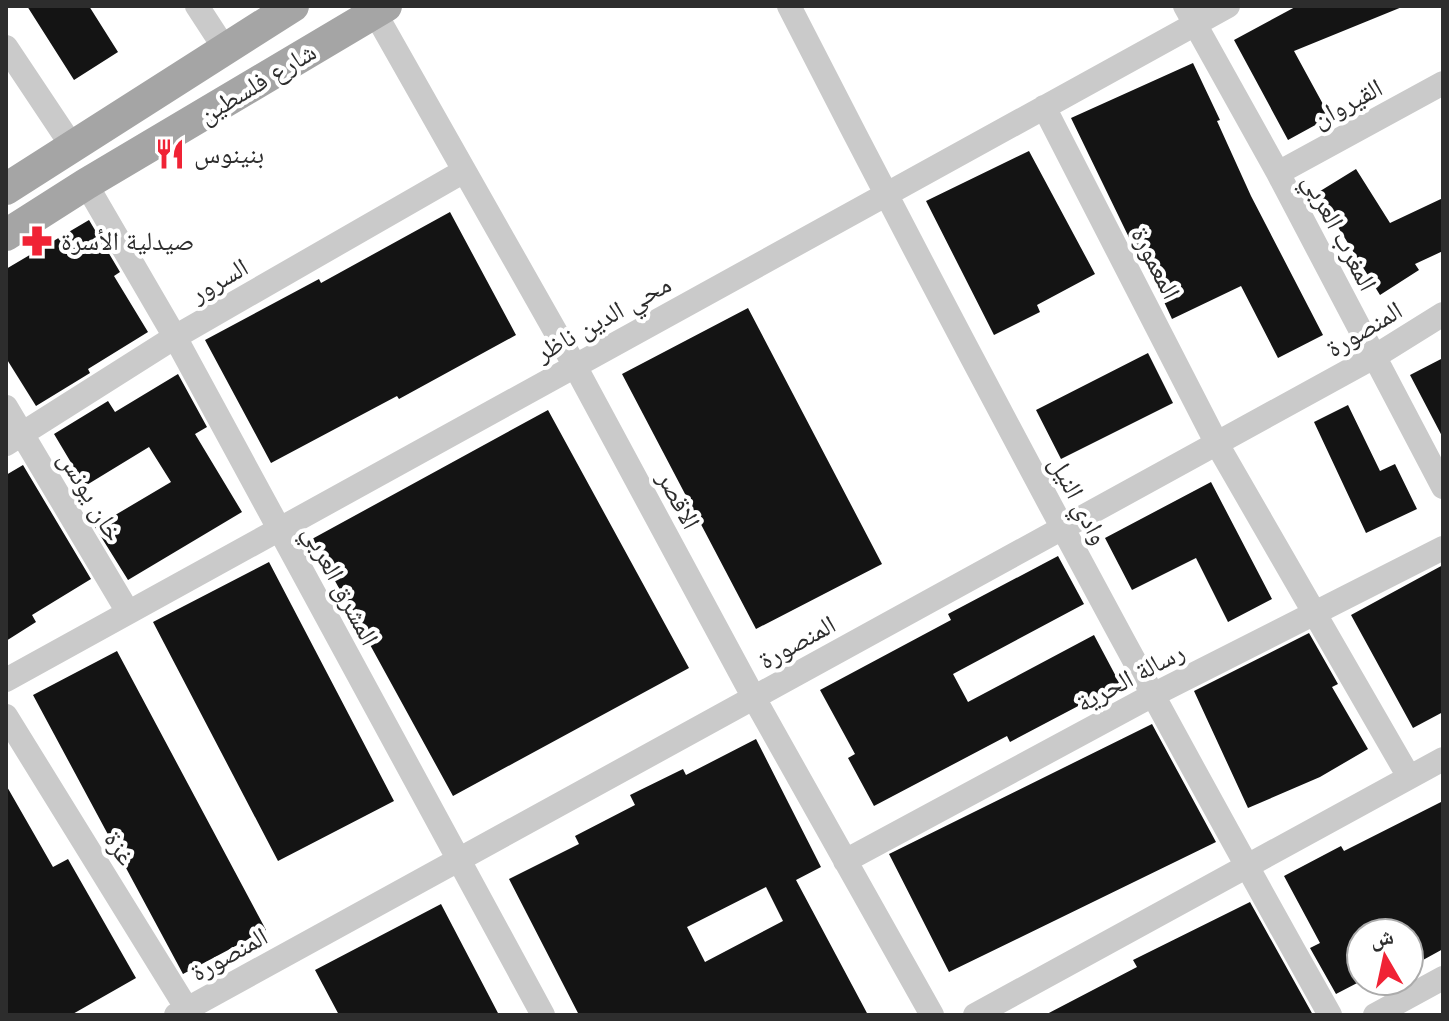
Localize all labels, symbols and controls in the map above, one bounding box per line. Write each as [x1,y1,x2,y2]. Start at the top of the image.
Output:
street label: شارع فلسطين [192,35,322,131]
street label: القيروان [1306,71,1388,135]
restaurant icon: بنينوس [153,137,187,171]
place label: بنينوس [194,138,264,170]
street label: المغرب العربي [1292,168,1384,298]
street label: المعمورة [1124,222,1188,304]
pharmacy icon: صيدلية الأسرة [20,224,54,258]
place label: صيدلية الأسرة [61,225,194,257]
street label: السرور [183,251,254,310]
street label: محي الدين ناظر [529,268,679,373]
street label: المنصورة [1320,294,1408,364]
street label: خان يونس [52,445,130,547]
street label: وادي النيل [1038,450,1116,552]
street label: الاقصر [650,465,708,535]
street label: المشرق العربي [292,519,386,653]
street label: المنصورة [753,608,841,676]
street label: رسالة الحرية [1070,635,1190,719]
street label: غزة [97,825,143,871]
north arrow [1345,917,1425,997]
street label: المنصورة [185,920,273,988]
text: ش [1368,923,1396,953]

